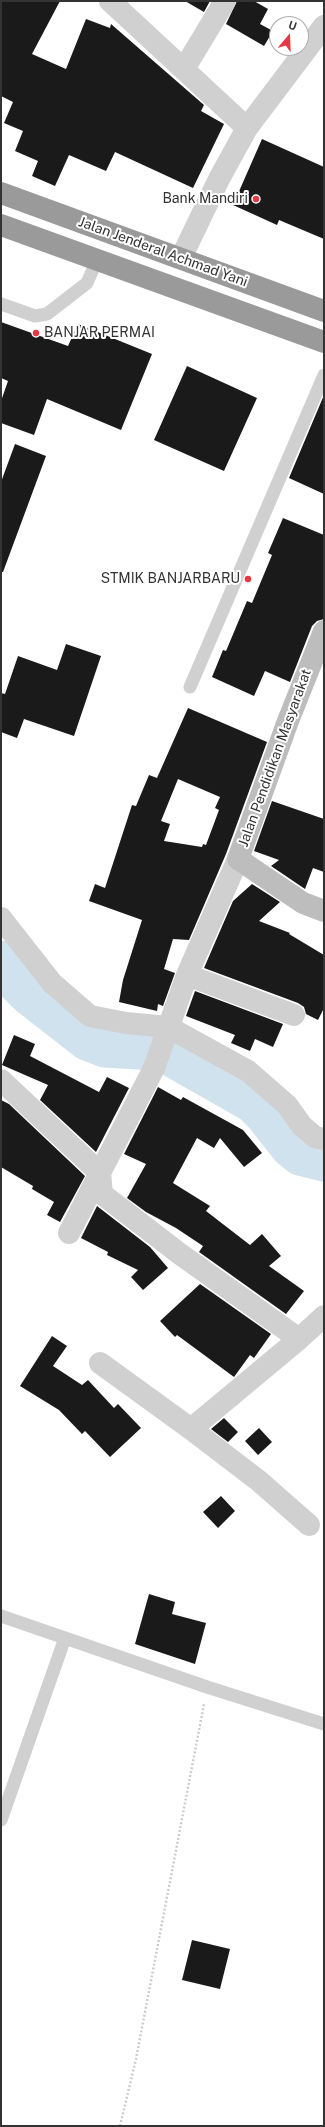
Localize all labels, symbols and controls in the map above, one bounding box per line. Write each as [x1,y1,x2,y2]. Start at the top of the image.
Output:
north arrow [269,16,309,56]
text: U [287,19,298,33]
place label: Bank Mandiri [162,191,248,207]
marker: Bank Mandiri [251,194,261,204]
street label: Jalan Jenderal Achmad Yani [76,214,250,290]
place label: BANJAR PERMAI [44,325,155,341]
marker: BANJAR PERMAI [31,328,41,338]
place label: STMIK BANJARBARU [101,571,240,587]
marker: STMIK BANJARBARU [243,574,253,584]
street label: Jalan Pendidikan Masyarakat [235,667,315,849]

